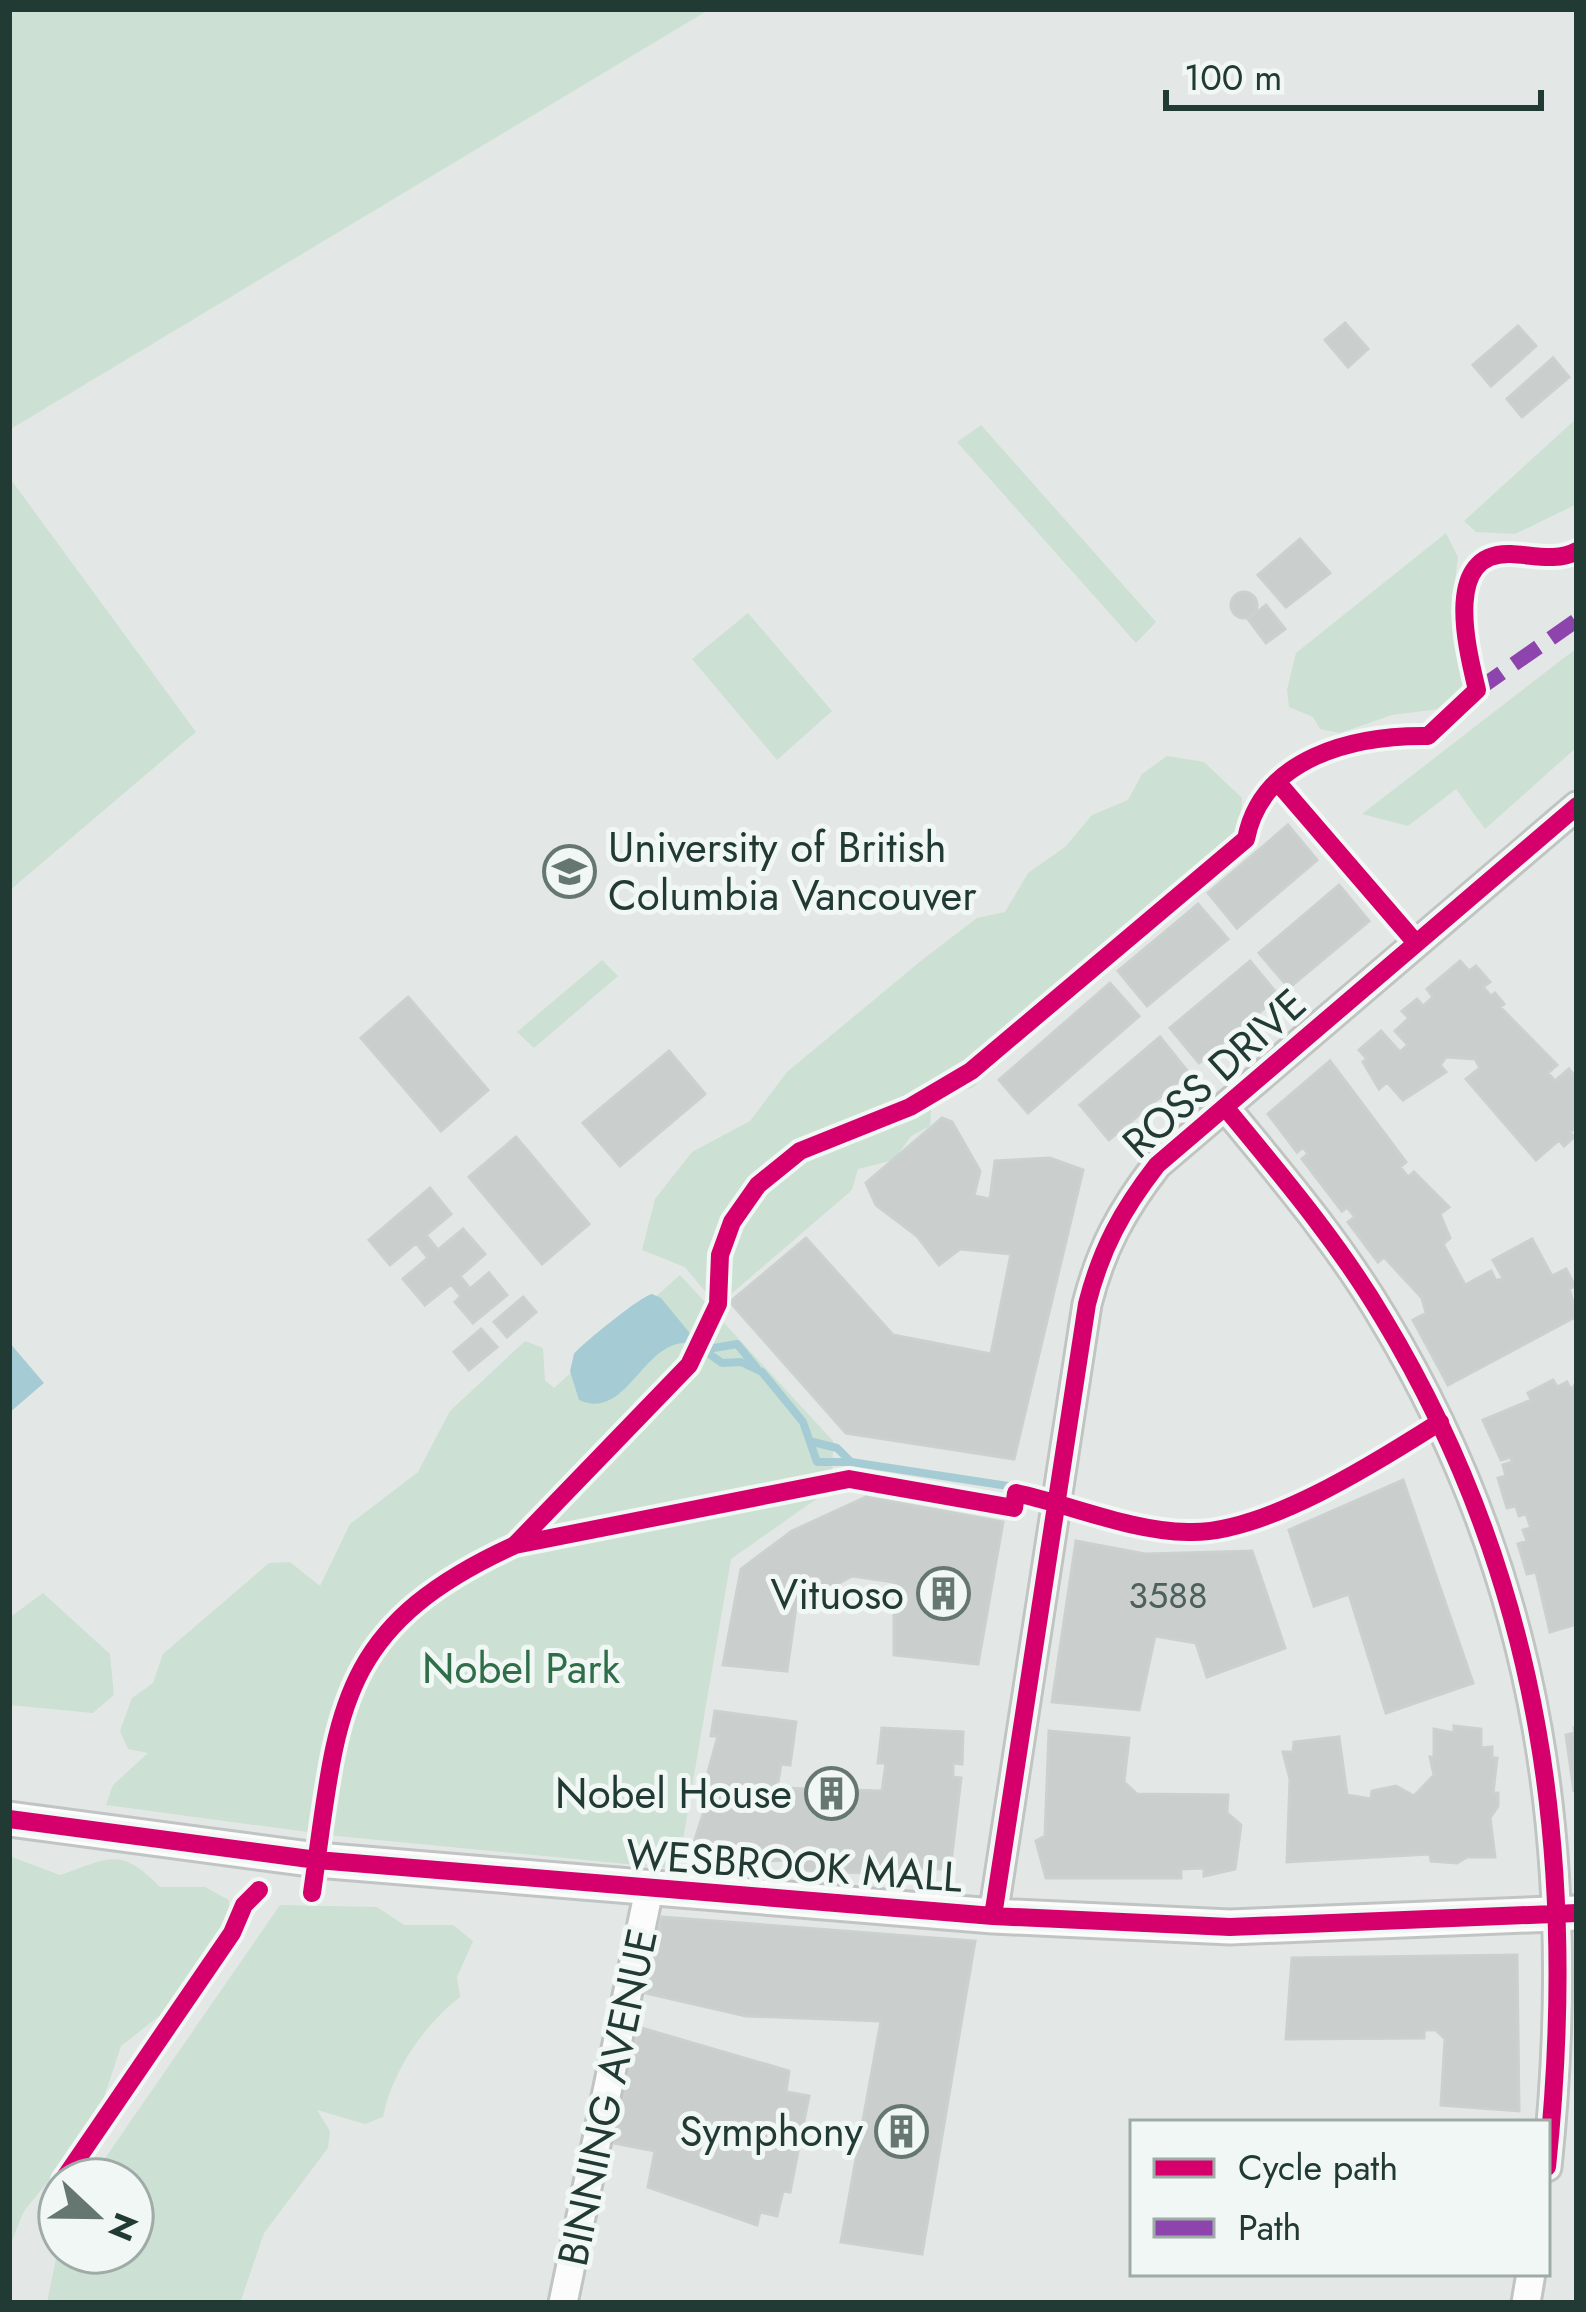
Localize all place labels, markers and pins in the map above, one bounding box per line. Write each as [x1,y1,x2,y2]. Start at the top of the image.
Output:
place label: University of British Columbia Vancouver [608,817,977,926]
school or university icon: University of British Columbia Vancouver [541,843,597,899]
place label: Vituoso [770,1564,904,1625]
building icon: Vituoso [915,1566,971,1622]
place label: Nobel House [555,1763,792,1824]
building icon: Nobel House [803,1765,859,1821]
place label: Symphony [680,2101,864,2162]
building icon: Symphony [874,2103,930,2159]

